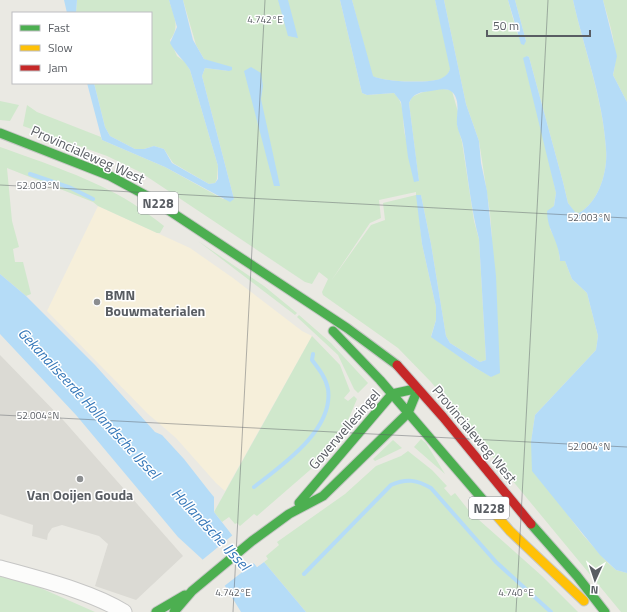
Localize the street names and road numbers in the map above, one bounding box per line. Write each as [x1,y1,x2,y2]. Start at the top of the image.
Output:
street label: Provincialeweg West [28,119,148,189]
road number: N228 [138,192,178,214]
street label: Provincialeweg West [428,380,522,488]
street label: Goverwellesingel [303,384,385,474]
road number: N228 [469,497,509,519]

